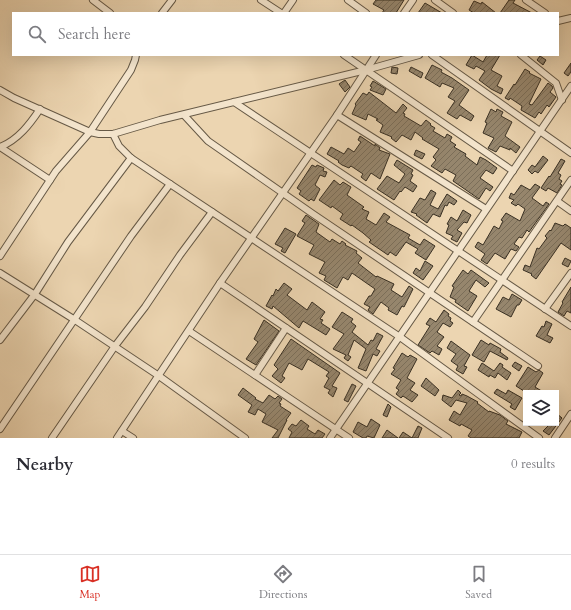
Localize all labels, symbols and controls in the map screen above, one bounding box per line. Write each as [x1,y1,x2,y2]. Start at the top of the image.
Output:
search box [12,12,559,56]
icon: search [26,23,48,45]
text: Search here [58,24,131,44]
map controls [523,390,559,426]
button: layers [523,390,559,426]
text: Nearby [16,453,73,476]
text: 0 results [511,455,555,473]
tab: Map [79,563,101,602]
tab: Directions [259,563,307,602]
tab: Saved [465,563,492,602]

